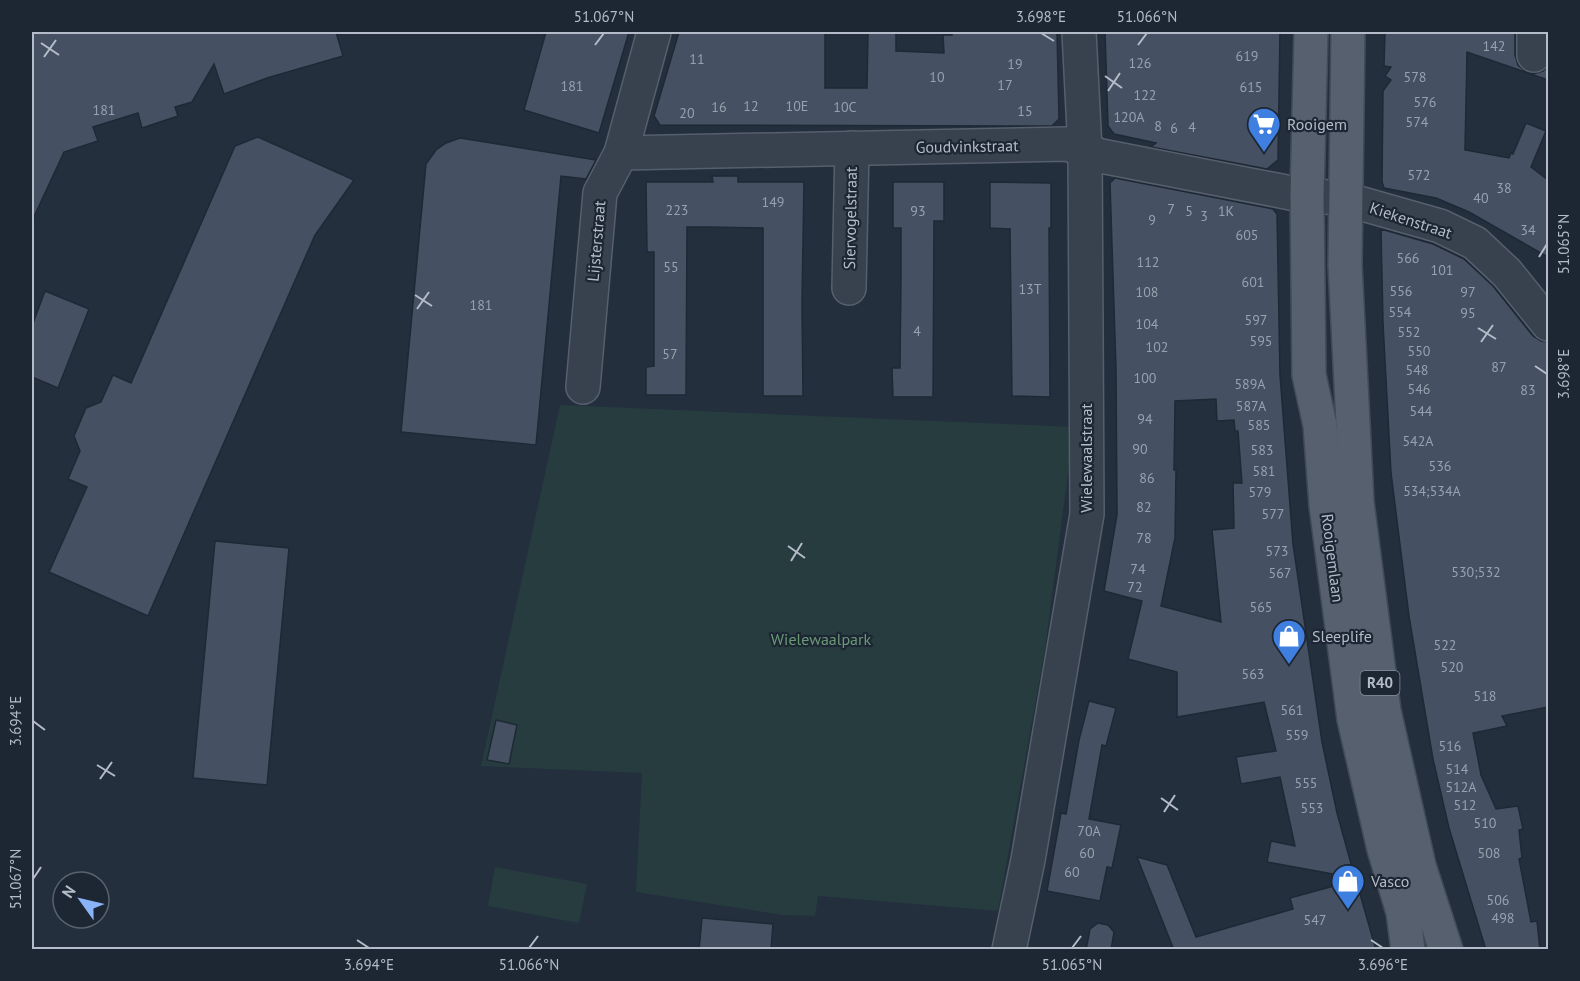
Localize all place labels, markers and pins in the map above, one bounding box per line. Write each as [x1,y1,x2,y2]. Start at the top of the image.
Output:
supermarket icon: Rooigem [1246,106,1282,153]
place label: Rooigem [1287,114,1347,134]
shop icon: Sleeplife [1271,618,1307,665]
place label: Sleeplife [1312,626,1372,646]
shop icon: Vasco [1330,863,1366,910]
place label: Vasco [1370,871,1409,891]

